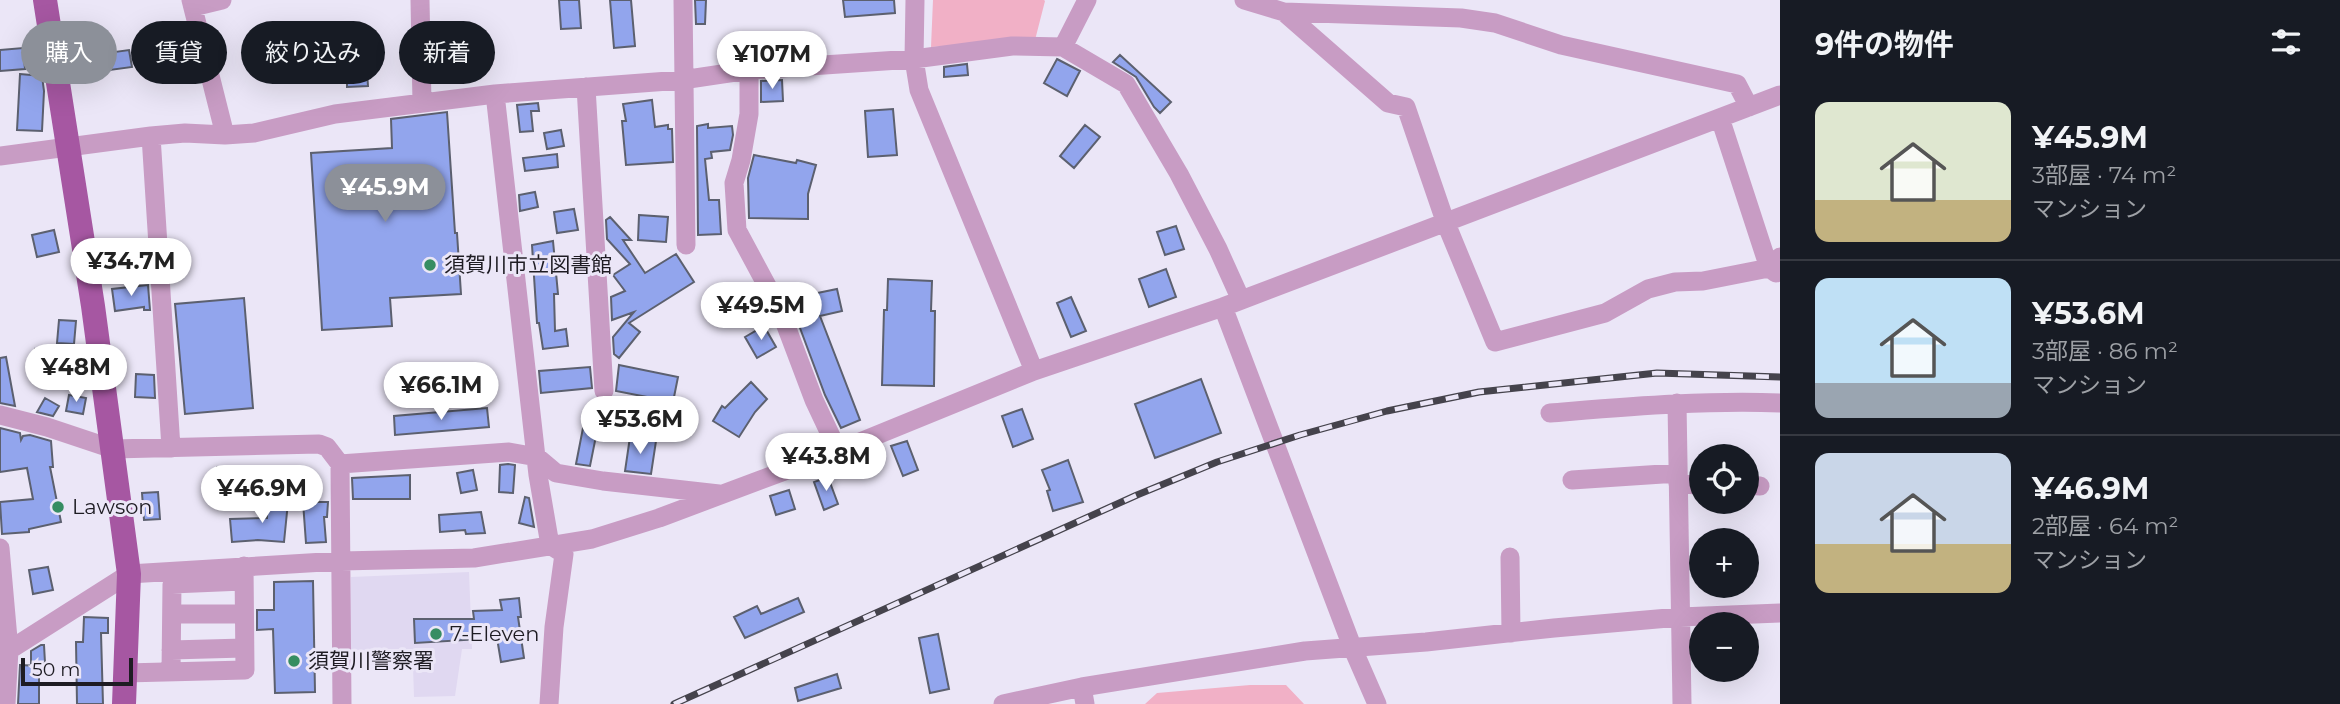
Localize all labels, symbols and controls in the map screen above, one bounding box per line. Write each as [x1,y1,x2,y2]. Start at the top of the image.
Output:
chip: 購入 [21,21,117,84]
chip: 賃貸 [131,21,227,84]
chip: 絞り込み [241,21,385,84]
chip: 新着 [399,21,495,84]
icon: filters [2267,23,2305,61]
text: 9件の物件 [1815,26,1954,63]
pin: ¥107M [723,32,821,91]
text: ¥107M [733,40,811,68]
text: ¥45.9M [2032,119,2148,156]
icon: home [1871,130,1955,214]
text: 3部屋 · 74 m² [2032,161,2176,189]
pin: ¥45.9M [328,164,442,224]
text: ¥45.9M [341,173,429,201]
text: マンション [2032,195,2147,223]
pin: ¥34.7M [74,238,188,298]
text: ¥34.7M [87,247,175,275]
place label: 須賀川市立図書館 [444,252,612,277]
marker: 須賀川市立図書館 [422,257,438,273]
pin: ¥49.5M [704,282,818,342]
text: ¥49.5M [717,291,805,319]
text: ¥53.6M [2032,295,2145,332]
icon: home [1871,306,1955,390]
text: 3部屋 · 86 m² [2032,337,2178,365]
pin: ¥48M [35,344,117,404]
text: ¥48M [41,353,111,381]
pin: ¥66.1M [384,362,498,422]
text: ¥66.1M [400,371,482,399]
text: マンション [2032,371,2147,399]
pin: ¥53.6M [583,396,697,456]
text: ¥53.6M [597,405,683,433]
pin: ¥43.8M [769,434,883,493]
text: ¥43.8M [781,442,871,470]
map controls [1689,444,1759,682]
button: locate [1689,444,1759,514]
pin: ¥46.9M [205,466,319,525]
text: ¥46.9M [2032,470,2149,507]
text: ¥46.9M [217,474,307,502]
icon: home [1871,481,1955,565]
place label: Lawson [72,494,153,519]
marker: Lawson [50,499,66,515]
text: 2部屋 · 64 m² [2032,512,2178,540]
button: + [1689,528,1759,598]
text: マンション [2032,546,2147,574]
button: − [1689,612,1759,682]
place label: 7-Eleven [450,621,539,646]
marker: 7-Eleven [428,626,444,642]
place label: 須賀川警察署 [308,648,434,673]
marker: 須賀川警察署 [286,653,302,669]
scale bar [21,655,133,687]
text: 50 m [32,658,80,681]

